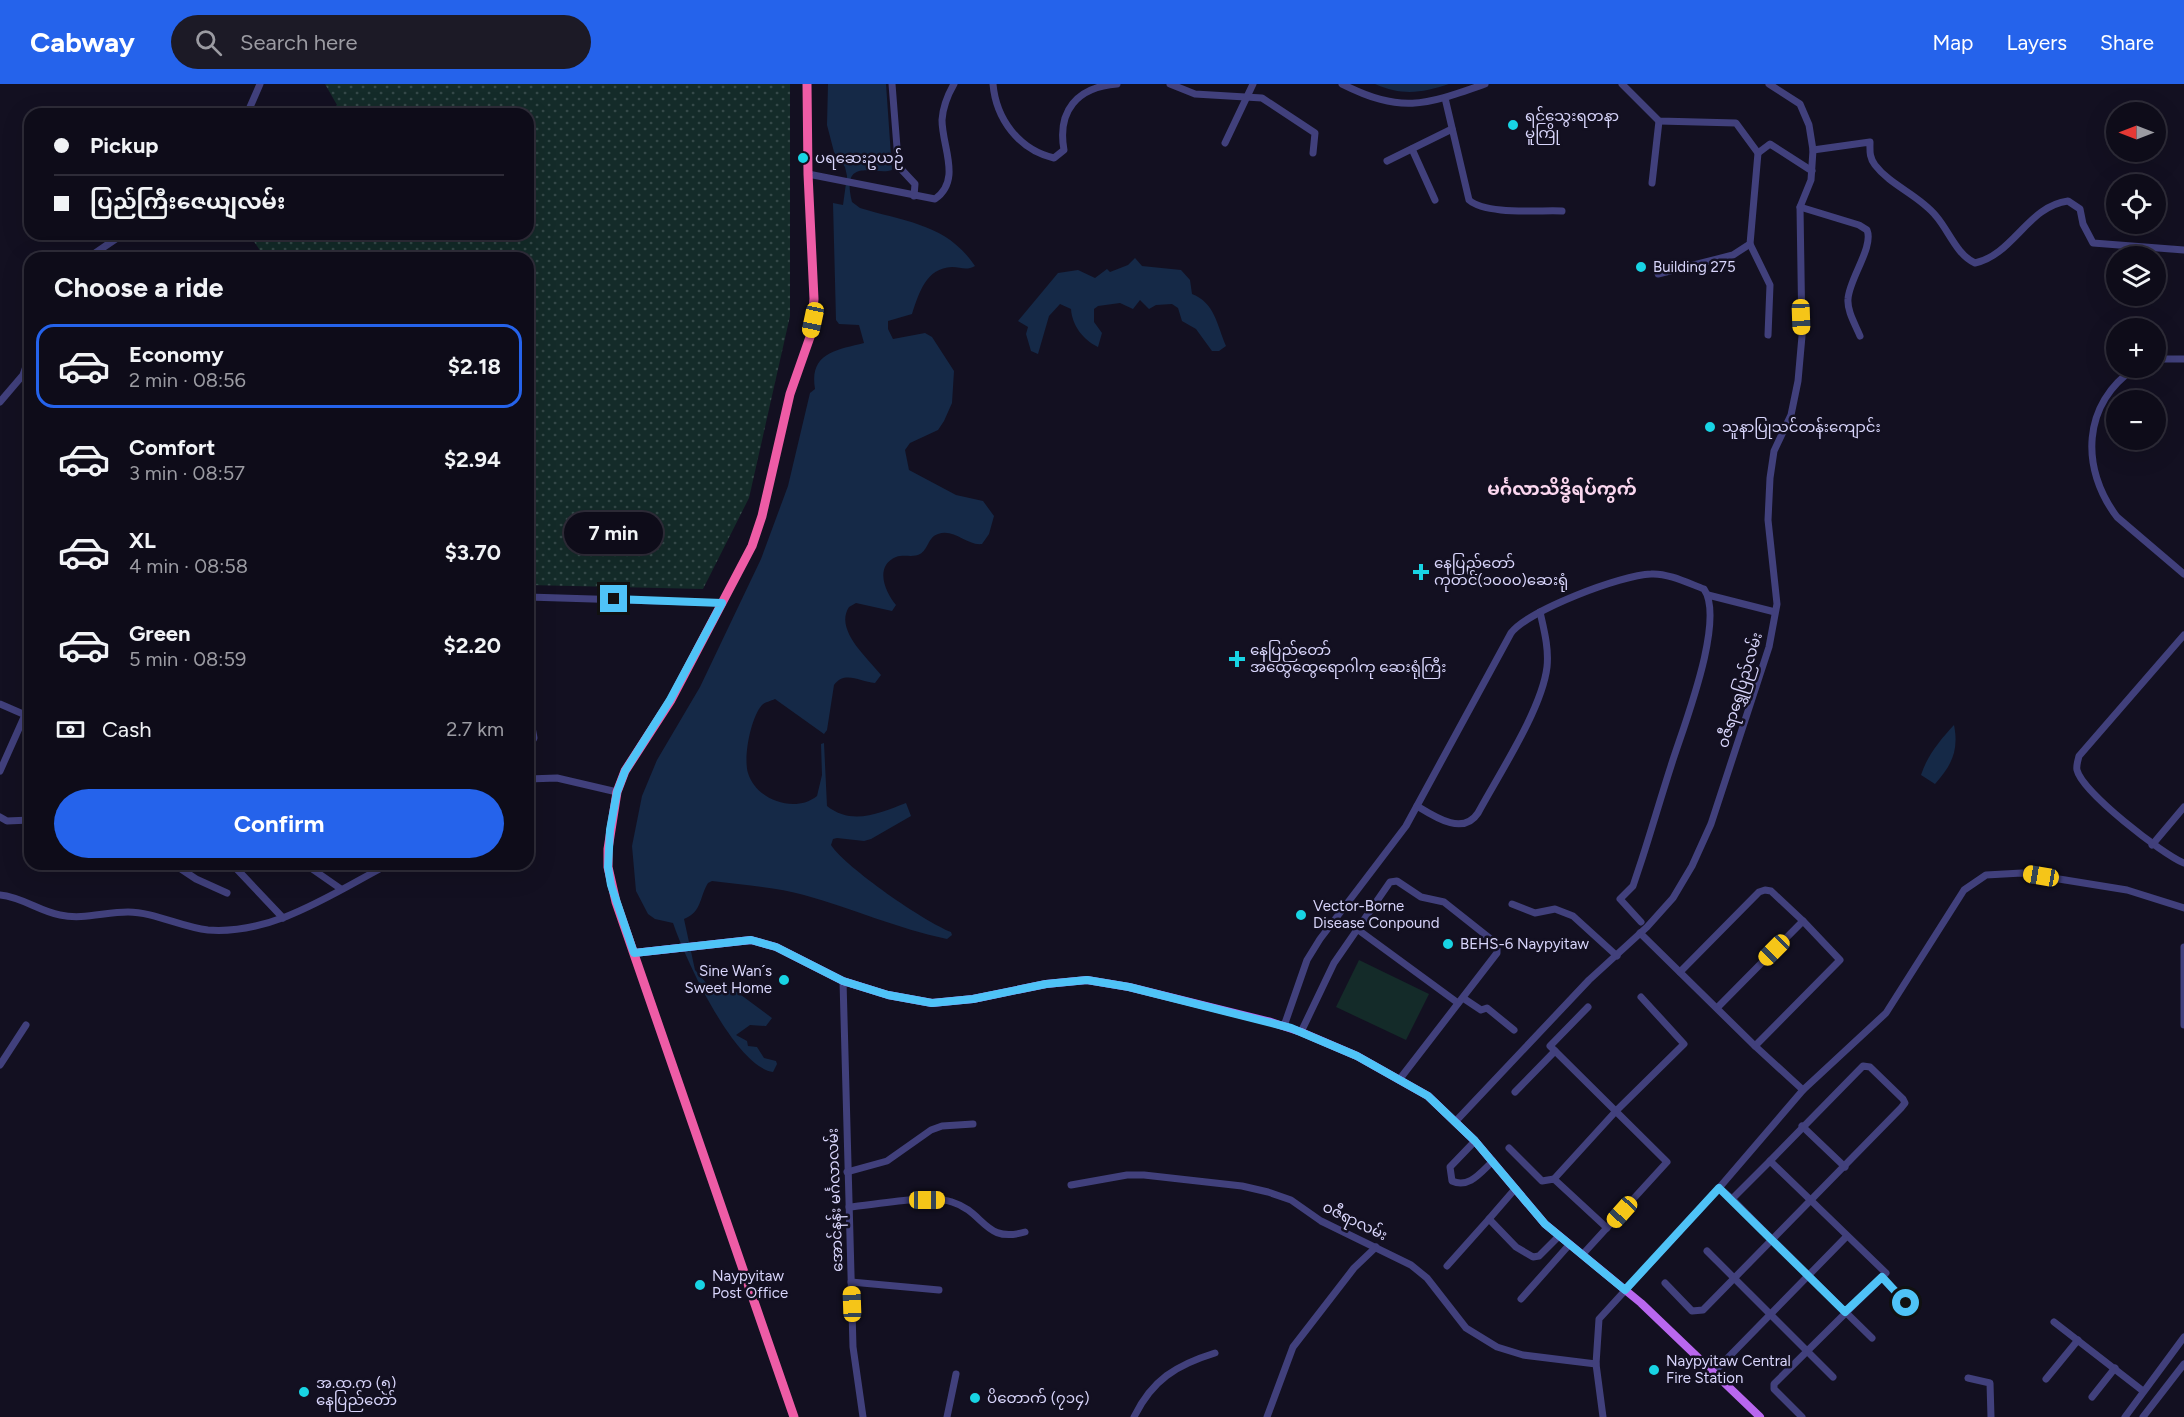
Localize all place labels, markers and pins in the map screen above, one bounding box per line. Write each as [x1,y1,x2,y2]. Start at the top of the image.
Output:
place label: ရင်သွေးရတနာ မူကြို [1525,106,1619,145]
marker: ရင်သွေးရတနာ မူကြို [1506,118,1520,132]
place label: ပရဆေးဥယဉ် [815,148,904,170]
marker: ပရဆေးဥယဉ် [796,151,810,165]
place label: Building 275 [1653,258,1736,276]
marker: Building 275 [1634,260,1648,274]
place label: သူနာပြုသင်တန်းကျောင်း [1722,417,1881,439]
marker: သူနာပြုသင်တန်းကျောင်း [1703,420,1717,434]
place label: နေပြည်တော် ကုတင်(၁၀၀၀)ဆေးရုံ [1434,553,1568,592]
marker: နေပြည်တော် ကုတင်(၁၀၀၀)ဆေးရုံ [1412,563,1430,581]
place label: နေပြည်တော် အထွေထွေရောဂါကု ဆေးရုံကြီး [1250,640,1446,679]
marker: နေပြည်တော် အထွေထွေရောဂါကု ဆေးရုံကြီး [1228,650,1246,668]
place label: Vector-Borne Disease Conpound [1313,897,1440,932]
marker: Vector-Borne Disease Conpound [1294,908,1308,922]
place label: BEHS-6 Naypyitaw [1460,935,1589,953]
marker: BEHS-6 Naypyitaw [1441,937,1455,951]
place label: Sine Wan´s Sweet Home [685,962,772,997]
marker: Sine Wan´s Sweet Home [777,973,791,987]
place label: Naypyitaw Post Office [712,1267,788,1302]
marker: Naypyitaw Post Office [693,1278,707,1292]
place label: Naypyitaw Central Fire Station [1666,1352,1791,1387]
marker: Naypyitaw Central Fire Station [1647,1363,1661,1377]
place label: အ.ထ.က (၅) နေပြည်တော် [316,1374,397,1412]
marker: အ.ထ.က (၅) နေပြည်တော် [297,1385,311,1399]
place label: ပိတောက် (၇၁၄) [987,1388,1090,1410]
marker: ပိတောက် (၇၁၄) [968,1391,982,1405]

